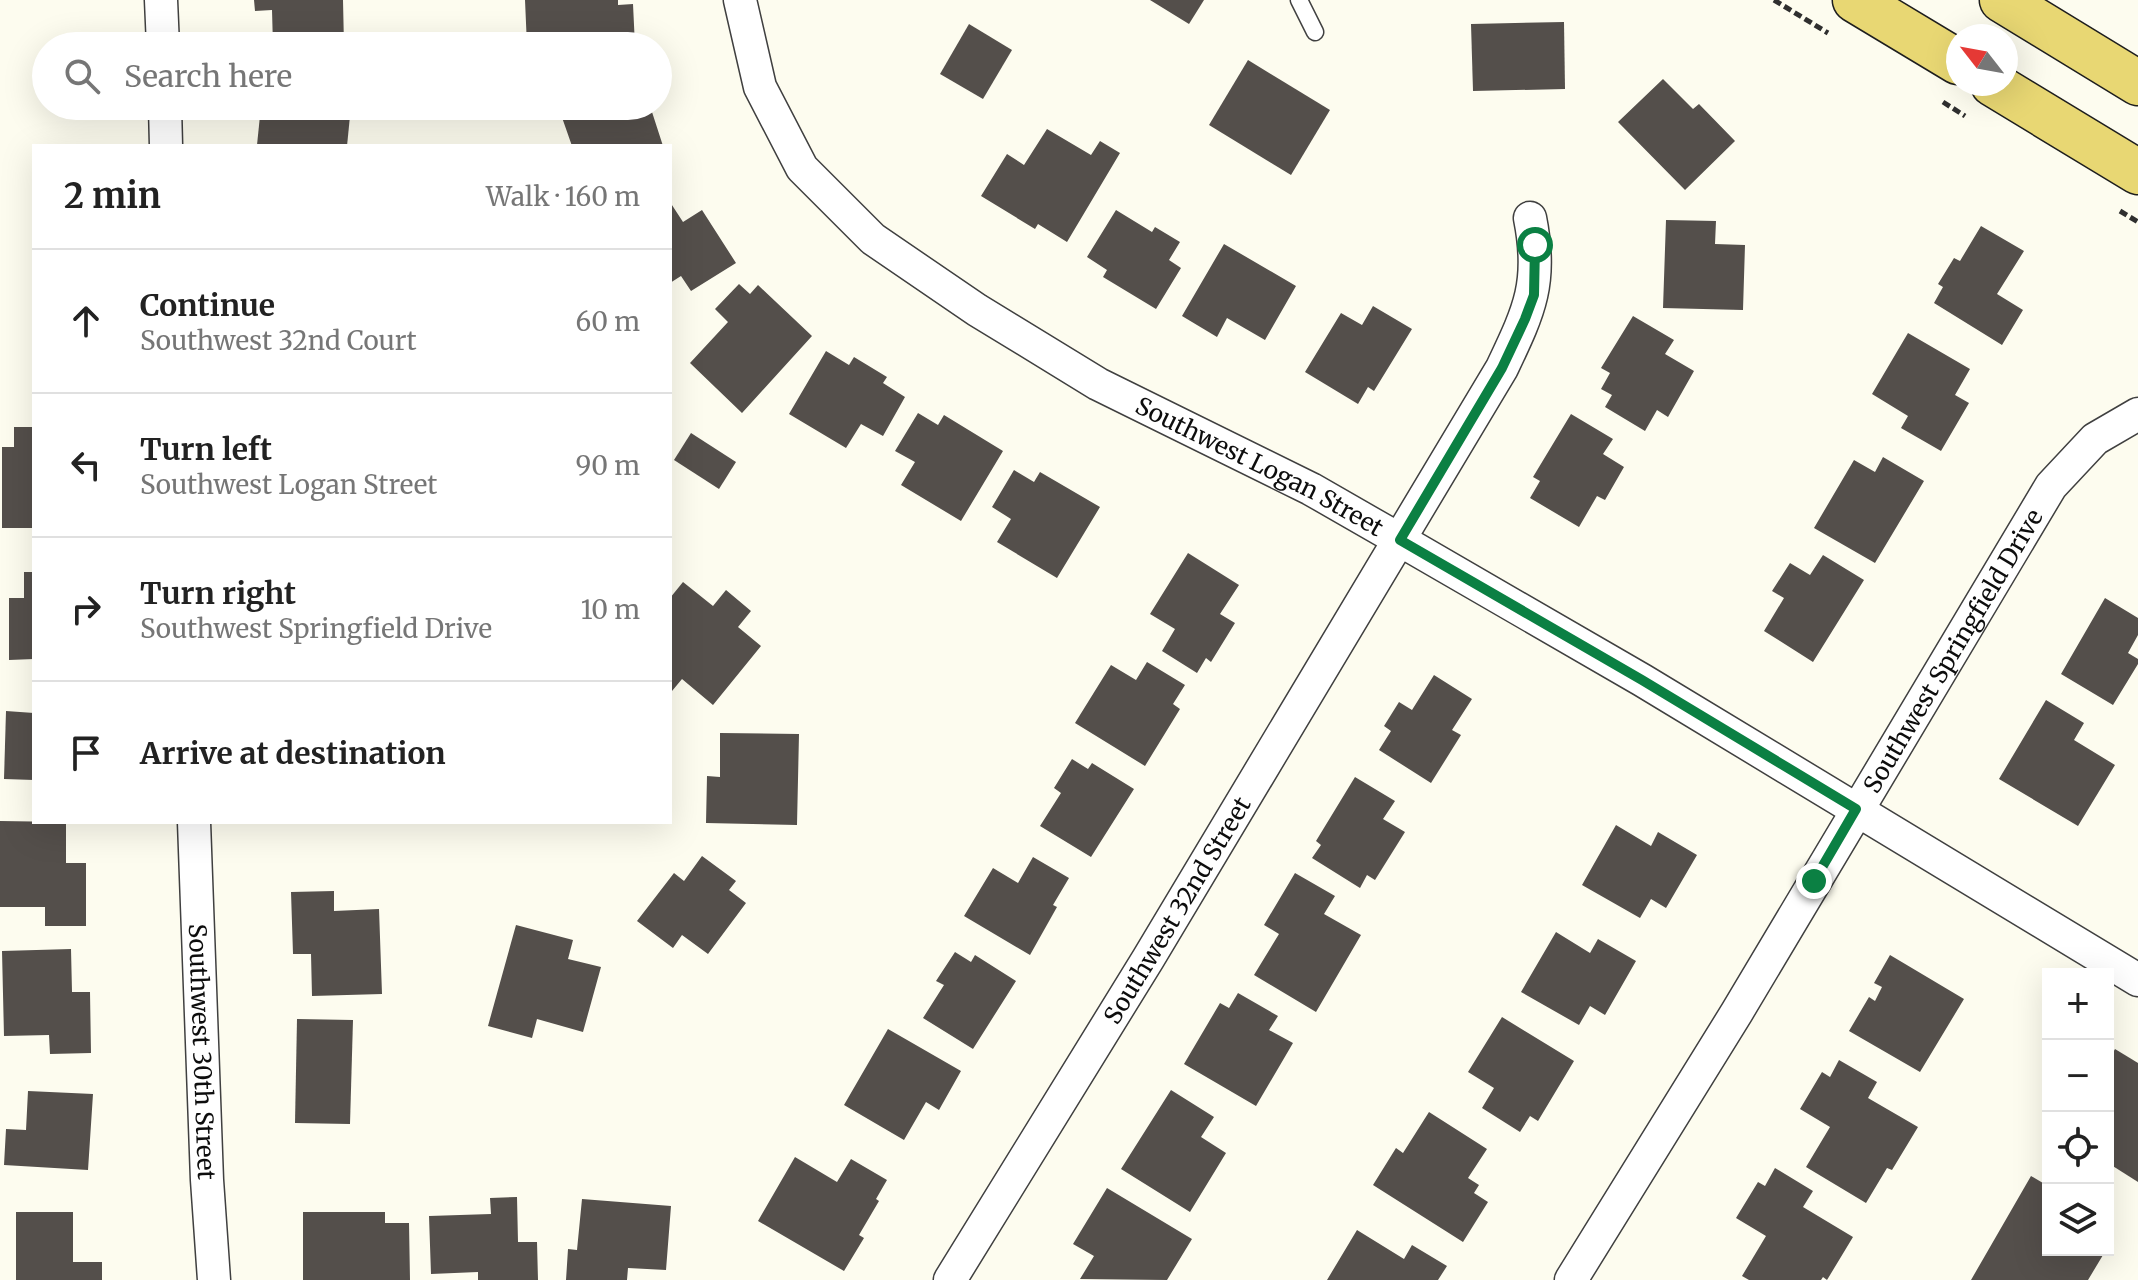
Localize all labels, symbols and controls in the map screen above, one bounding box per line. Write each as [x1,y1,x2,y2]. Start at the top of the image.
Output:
north arrow [1946,24,2018,96]
search box [32,32,672,120]
icon: search [60,54,104,98]
text: Search here [124,57,292,95]
text: 2 min [64,175,161,217]
text: Walk · 160 m [486,180,640,213]
route start [1517,227,1553,263]
text: Continue [140,286,275,324]
icon: ahead [64,299,108,343]
text: 60 m [576,305,640,338]
text: Southwest 32nd Court [140,324,417,357]
street label: Southwest Logan Street [1131,390,1390,543]
text: Turn left [140,430,272,468]
icon: left [64,443,108,487]
text: 90 m [576,449,640,482]
text: Southwest Logan Street [140,468,437,501]
street label: Southwest Springfield Drive [1856,503,2049,798]
text: Turn right [140,574,296,612]
icon: right [64,587,108,631]
text: 10 m [581,593,640,626]
text: Southwest Springfield Drive [140,612,492,645]
icon: arrive [64,731,108,775]
text: Arrive at destination [140,734,446,772]
street label: Southwest 32nd Street [1096,790,1258,1029]
route end [1796,863,1832,899]
street label: Southwest 30th Street [182,923,223,1181]
map controls [2042,968,2114,1256]
button: + [2042,968,2114,1040]
button: − [2042,1040,2114,1112]
button: locate [2042,1112,2114,1184]
button: layers [2042,1184,2114,1256]

